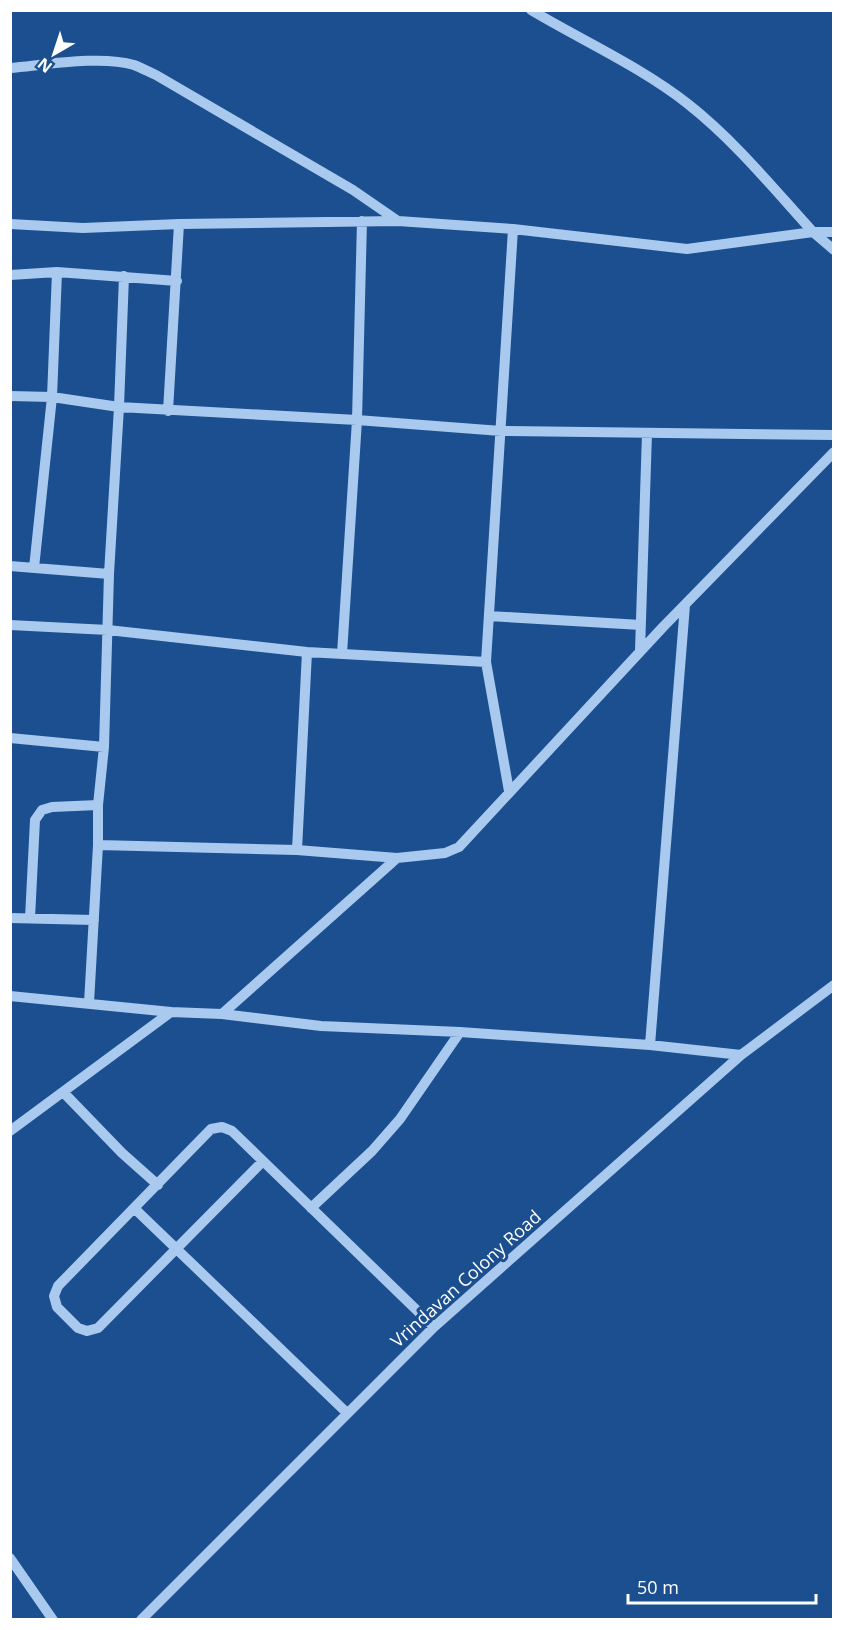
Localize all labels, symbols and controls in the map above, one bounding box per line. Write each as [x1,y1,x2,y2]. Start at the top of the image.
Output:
north arrow [24,24,84,84]
text: N [33,53,57,78]
street label: Vrindavan Colony Road [385,1204,546,1352]
scale bar [628,1567,816,1605]
text: 50 m [637,1575,679,1599]

